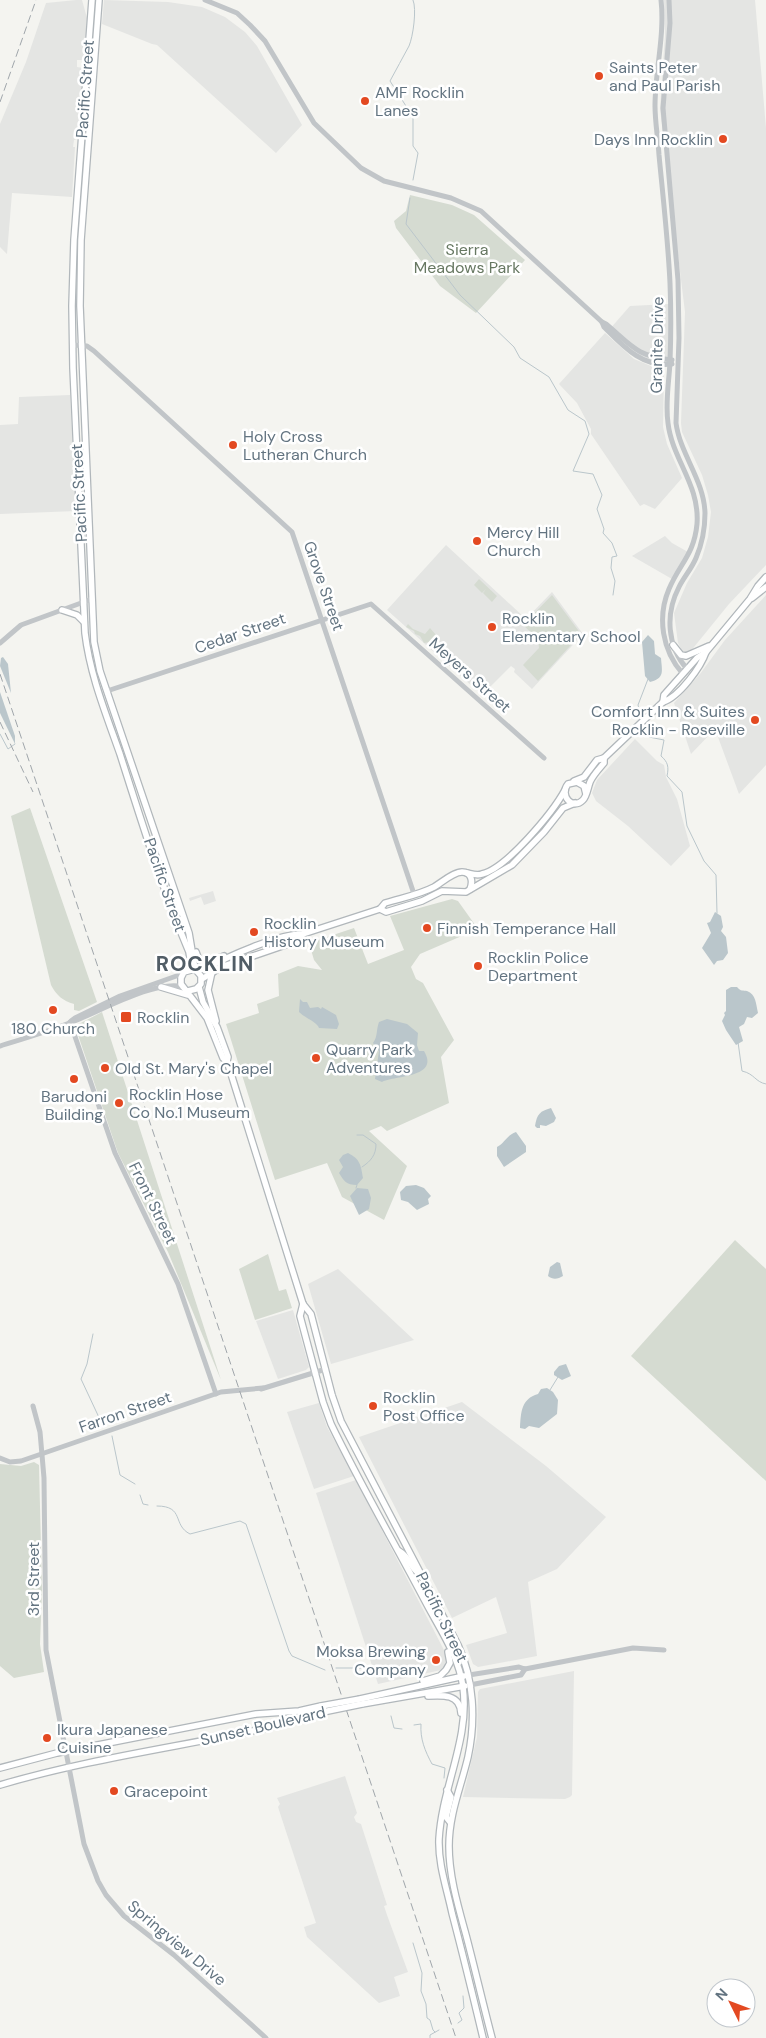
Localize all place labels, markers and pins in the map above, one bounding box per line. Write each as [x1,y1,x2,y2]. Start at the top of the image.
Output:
place label: Saints Peter and Paul Parish [609,57,720,96]
marker: Saints Peter and Paul Parish [593,70,605,82]
place label: AMF Rocklin Lanes [375,82,464,121]
marker: AMF Rocklin Lanes [359,95,371,107]
place label: Days Inn Rocklin [594,129,713,150]
marker: Days Inn Rocklin [717,133,729,145]
place label: Holy Cross Lutheran Church [243,426,367,465]
marker: Holy Cross Lutheran Church [227,439,239,451]
place label: Mercy Hill Church [487,522,559,561]
marker: Mercy Hill Church [471,535,483,547]
place label: Rocklin Elementary School [502,608,640,647]
marker: Rocklin Elementary School [486,621,498,633]
place label: Comfort Inn & Suites Rocklin - Roseville [591,701,745,740]
marker: Comfort Inn & Suites Rocklin - Roseville [749,714,761,726]
place label: Rocklin History Museum [264,913,384,952]
place label: Finnish Temperance Hall [437,918,616,939]
marker: Finnish Temperance Hall [421,922,433,934]
marker: Rocklin History Museum [248,926,260,938]
place label: Rocklin Police Department [488,947,589,986]
marker: Rocklin Police Department [472,960,484,972]
marker: 180 Church [47,1004,59,1016]
place label: Rocklin [137,1007,189,1028]
marker: Rocklin [119,1010,133,1024]
place label: 180 Church [11,1018,95,1039]
place label: Quarry Park Adventures [326,1039,413,1078]
marker: Quarry Park Adventures [310,1052,322,1064]
place label: Old St. Mary's Chapel [115,1058,272,1079]
marker: Old St. Mary's Chapel [99,1062,111,1074]
marker: Barudoni Building [68,1073,80,1085]
place label: Rocklin Hose Co No.1 Museum [129,1084,250,1123]
place label: Barudoni Building [41,1086,107,1125]
marker: Rocklin Hose Co No.1 Museum [113,1097,125,1109]
place label: Rocklin Post Office [383,1387,465,1426]
marker: Rocklin Post Office [367,1400,379,1412]
place label: Moksa Brewing Company [316,1641,426,1680]
marker: Moksa Brewing Company [430,1654,442,1666]
place label: Ikura Japanese Cuisine [57,1719,168,1758]
marker: Ikura Japanese Cuisine [41,1732,53,1744]
place label: Gracepoint [124,1781,208,1802]
marker: Gracepoint [108,1785,120,1797]

